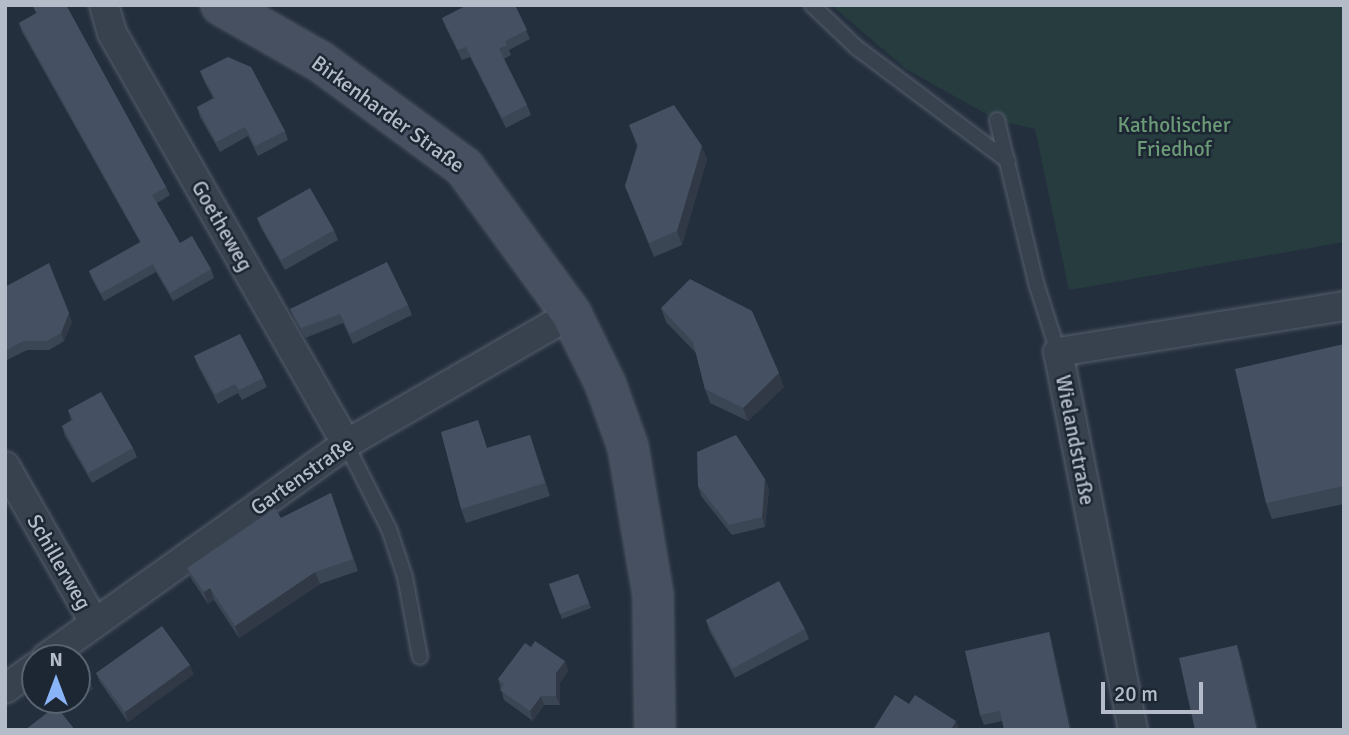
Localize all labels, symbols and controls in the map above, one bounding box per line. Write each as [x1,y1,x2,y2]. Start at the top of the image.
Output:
street label: Birkenharder Straße [307,50,469,178]
park label: Katholischer Friedhof [1117,112,1231,162]
street label: Goetheweg [186,176,258,276]
street label: Wielandstraße [1050,373,1100,507]
street label: Gartenstraße [246,431,358,521]
street label: Schillerweg [22,510,96,614]
north arrow [21,644,91,714]
text: N [49,648,63,672]
scale bar [1104,668,1206,712]
text: 20 m [1114,681,1158,707]

